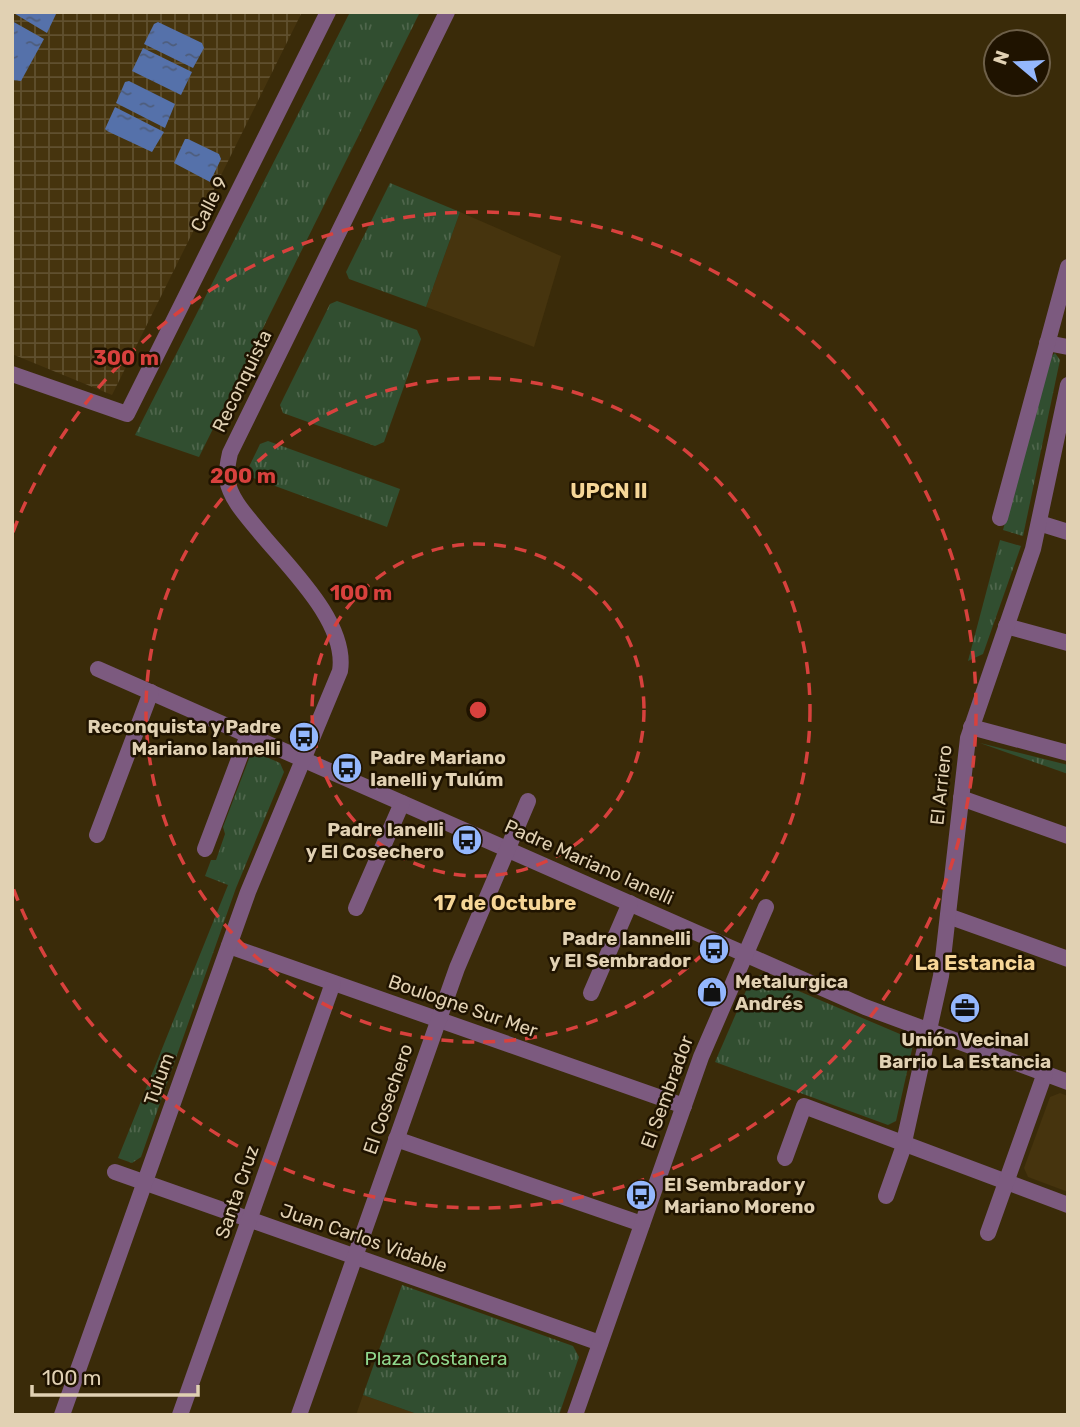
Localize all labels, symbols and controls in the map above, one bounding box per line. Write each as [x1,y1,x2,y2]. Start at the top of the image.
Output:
north arrow [982,28,1052,98]
text: N [988,47,1014,68]
street label: Calle 9 [185,173,233,235]
street label: Reconquista [207,326,277,436]
text: 300 m [93,345,159,370]
text: 200 m [210,463,276,488]
district label: UPCN II [570,478,648,503]
text: 100 m [330,580,392,605]
centre of rings [466,698,490,722]
place label: Reconquista y Padre Mariano Iannelli [87,715,281,760]
bus stop icon: Reconquista y Padre Mariano Iannelli [287,720,321,754]
street label: El Arriero [925,744,957,826]
place label: Padre Mariano Ianelli y Tulúm [370,746,506,791]
bus stop icon: Padre Mariano Ianelli y Tulúm [330,751,364,785]
street label: Padre Mariano Ianelli [501,814,677,910]
place label: Padre Ianelli y El Cosechero [306,818,444,863]
bus stop icon: Padre Ianelli y El Cosechero [450,823,484,857]
district label: 17 de Octubre [434,890,576,915]
place label: Padre Iannelli y El Sembrador [549,927,691,972]
bus stop icon: Padre Iannelli y El Sembrador [697,932,731,966]
district label: La Estancia [915,950,1035,975]
street label: Boulogne Sur Mer [385,970,541,1043]
place label: Metalurgica Andrés [735,970,848,1015]
shop icon: Metalurgica Andrés [695,975,729,1009]
office icon: Unión Vecinal Barrio La Estancia [948,991,982,1025]
place label: Unión Vecinal Barrio La Estancia [879,1028,1051,1073]
street label: El Sembrador [636,1032,698,1152]
street label: El Cosechero [358,1041,418,1157]
street label: Tulum [139,1050,179,1108]
street label: Santa Cruz [210,1142,264,1242]
place label: El Sembrador y Mariano Moreno [664,1173,815,1218]
bus stop icon: El Sembrador y Mariano Moreno [624,1178,658,1212]
street label: Juan Carlos Vidable [277,1199,451,1277]
park label: Plaza Costanera [365,1347,507,1370]
scale bar [32,1354,198,1398]
text: 100 m [42,1365,101,1390]

